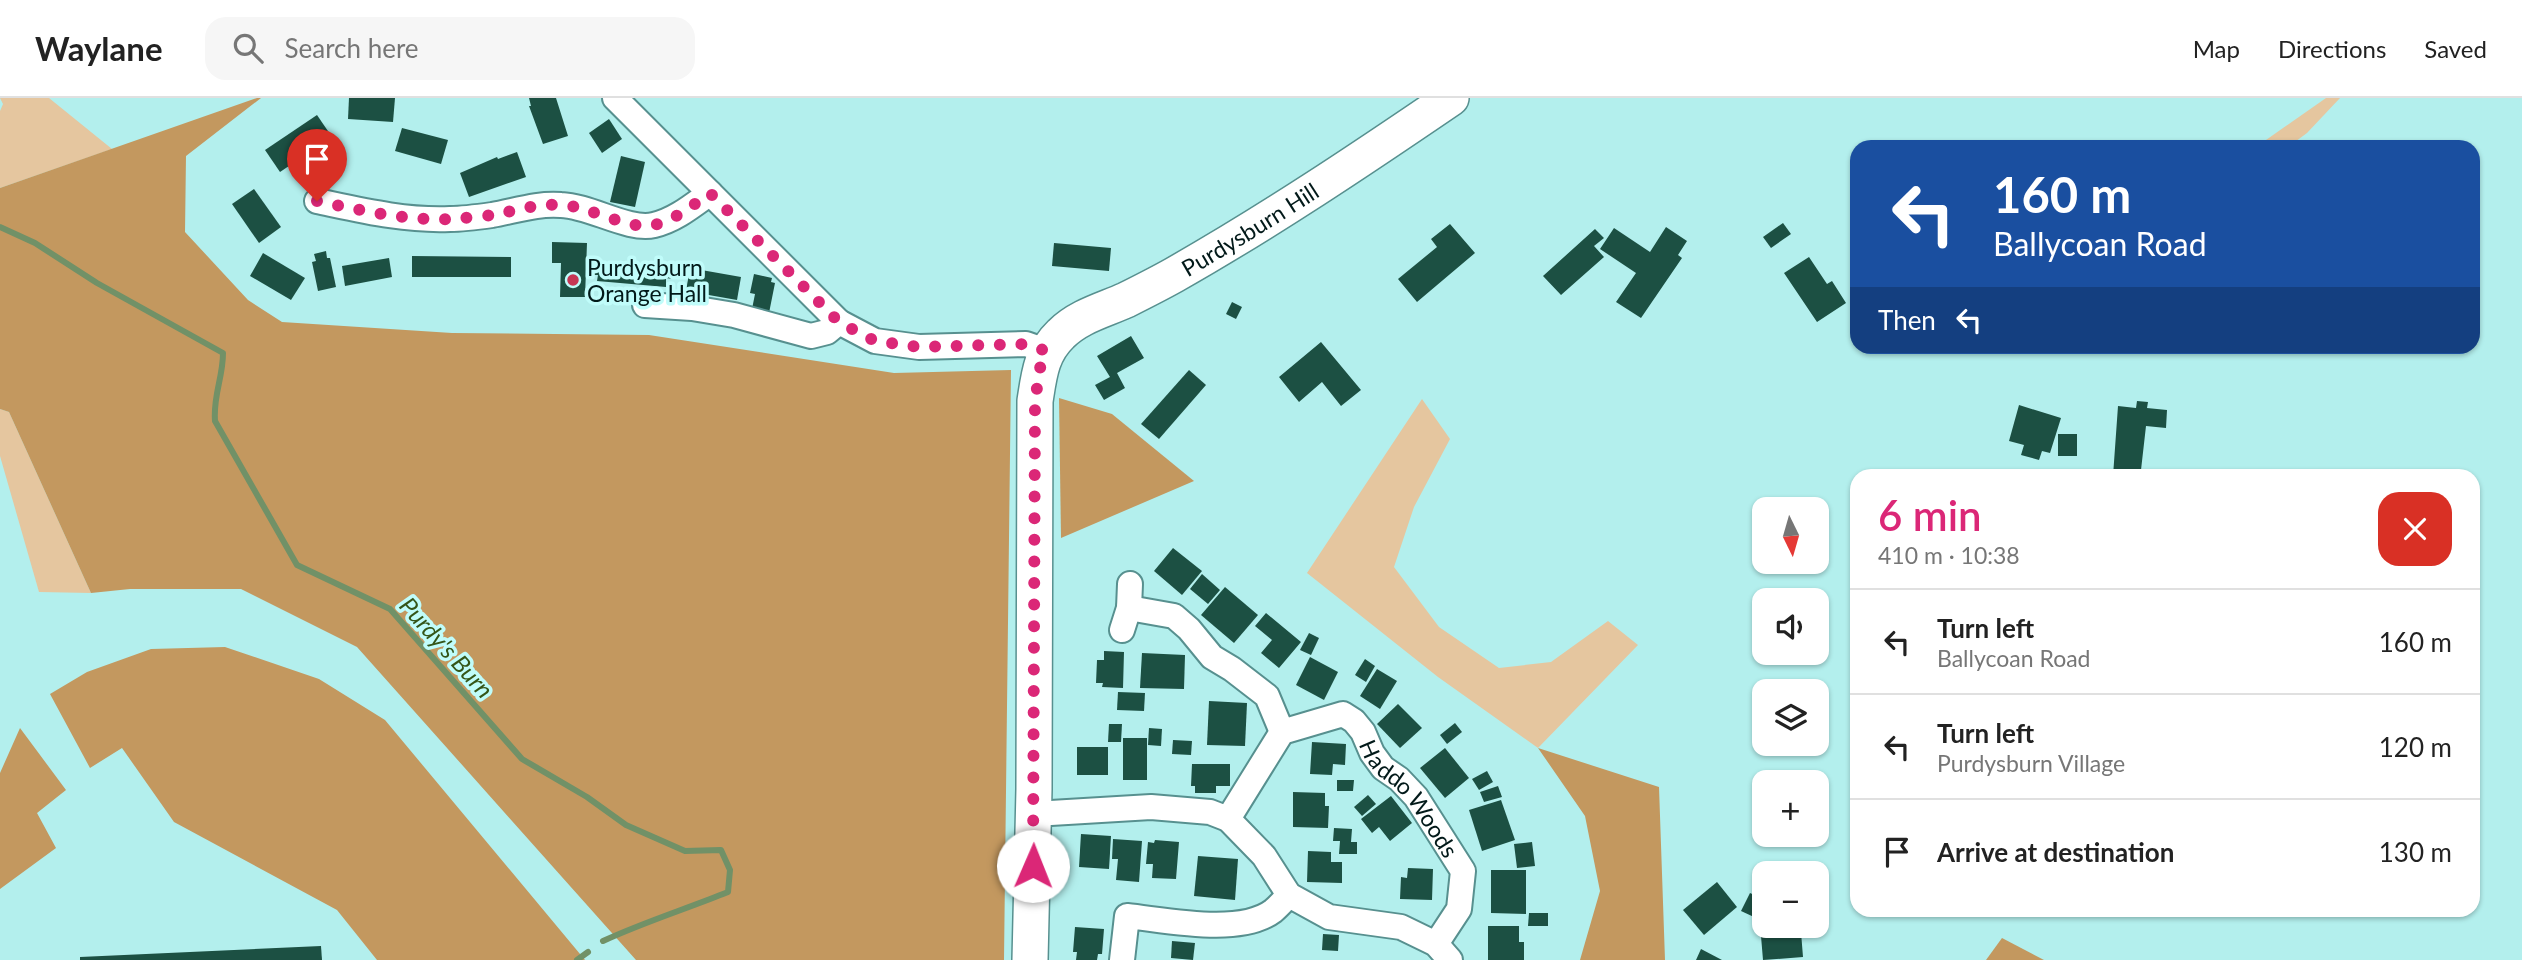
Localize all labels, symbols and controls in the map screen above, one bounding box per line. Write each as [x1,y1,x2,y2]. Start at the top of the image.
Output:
search box [205,17,695,80]
text: Waylane [35,28,163,68]
icon: search [229,29,267,67]
text: Search here [285,32,419,64]
text: Map [2193,34,2240,63]
text: Directions [2278,34,2386,63]
text: Saved [2424,34,2487,63]
pin [287,129,347,201]
icon: arrive [298,140,336,178]
text: 160 m [1993,165,2131,223]
icon: left [1878,168,1969,259]
street label: Purdysburn Hill [1176,177,1324,282]
text: Ballycoan Road [1993,224,2207,263]
place label: Purdysburn Orange Hall [587,253,707,307]
marker: Purdysburn Orange Hall [565,272,581,288]
icon: left [1950,301,1988,339]
text: Then [1878,304,1936,336]
text: 6 min [1878,490,1982,540]
button: close [2378,492,2452,566]
north arrow [1752,497,1829,574]
map controls [1752,497,1829,938]
text: 410 m · 10:38 [1878,541,2020,569]
button: sound [1752,588,1829,665]
water label: Purdy's Burn [394,591,500,703]
text: Turn left [1937,612,2034,644]
icon: left [1878,623,1916,661]
text: 160 m [2379,626,2452,658]
text: Ballycoan Road [1937,644,2091,672]
button: layers [1752,679,1829,756]
text: Turn left [1937,717,2034,749]
icon: left [1878,728,1916,766]
text: 120 m [2379,731,2452,763]
street label: Haddo Woods [1354,735,1465,862]
text: Purdysburn Village [1937,749,2125,777]
button: + [1752,770,1829,847]
position arrow [996,829,1070,903]
icon: arrive [1878,833,1916,871]
text: Arrive at destination [1937,836,2174,868]
text: 130 m [2379,836,2452,868]
button: − [1752,861,1829,938]

